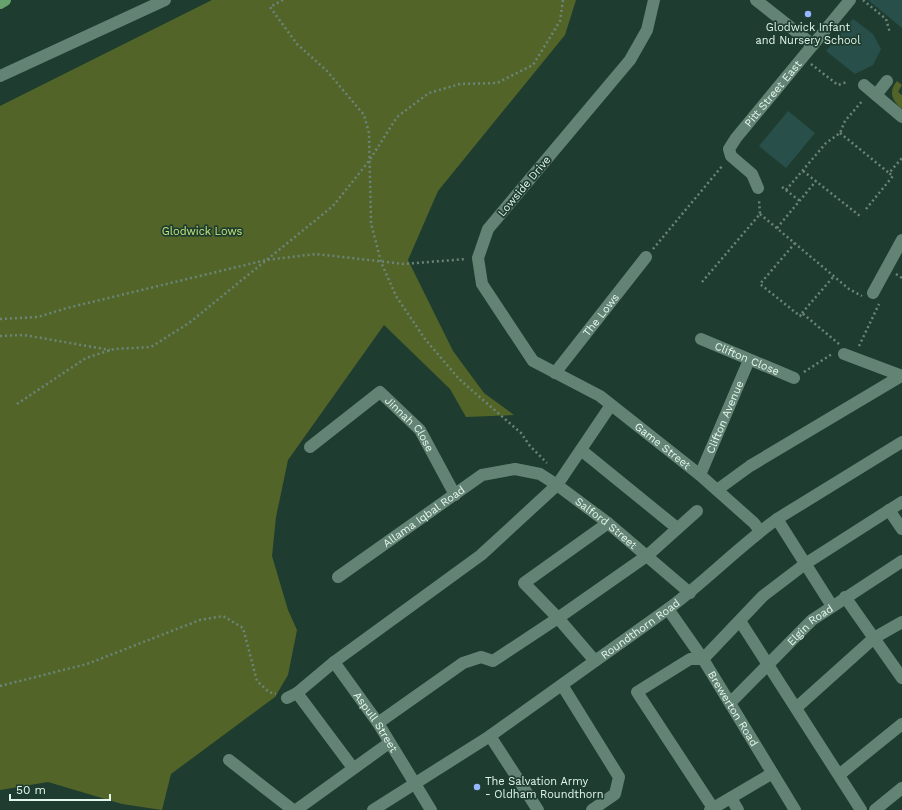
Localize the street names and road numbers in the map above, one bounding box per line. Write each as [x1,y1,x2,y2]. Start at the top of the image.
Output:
street label: Pitt Street East [742,58,805,130]
street label: Lowside Drive [495,153,553,219]
street label: The Lows [580,291,622,339]
street label: Clifton Close [713,339,781,378]
street label: Clifton Avenue [704,379,746,456]
street label: Jinnah Close [382,394,436,454]
street label: Game Street [632,420,693,472]
street label: Allama Iqbal Road [380,483,467,550]
street label: Salford Street [572,495,640,552]
street label: Roundthorn Road [598,596,683,662]
street label: Elgin Road [785,602,836,648]
street label: Brewerton Road [705,669,761,749]
street label: Aspull Street [351,689,400,755]

